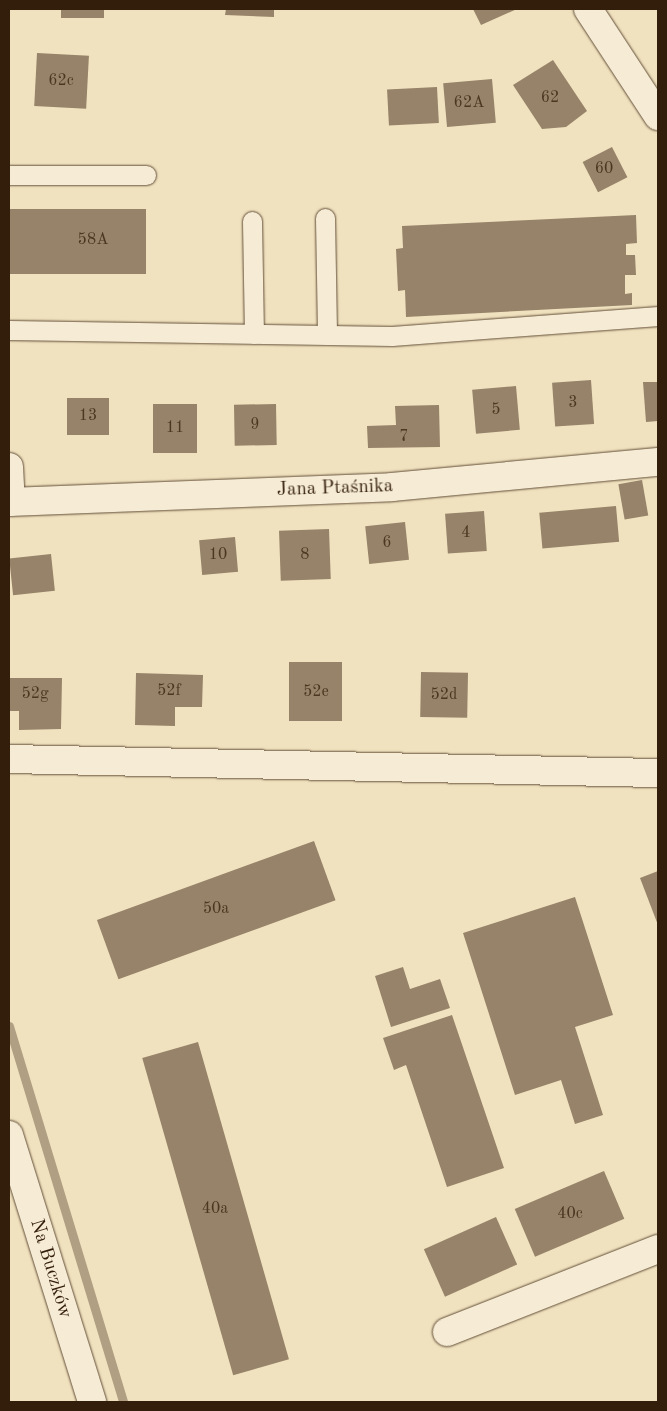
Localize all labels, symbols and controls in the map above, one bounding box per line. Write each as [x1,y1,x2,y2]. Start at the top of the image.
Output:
house number: 62c [48,71,74,91]
house number: 62 [541,88,559,108]
house number: 62A [454,93,484,113]
house number: 60 [595,159,613,179]
house number: 58A [78,230,108,250]
house number: 3 [568,393,578,413]
house number: 5 [491,400,501,420]
house number: 13 [79,406,97,426]
house number: 9 [250,415,260,435]
house number: 11 [166,418,184,438]
house number: 7 [399,427,409,447]
street label: Jana Ptaśnika [276,476,394,502]
house number: 4 [461,523,471,543]
house number: 6 [382,533,392,553]
house number: 10 [209,545,227,565]
house number: 8 [300,545,310,565]
house number: 52f [157,681,181,701]
house number: 52e [303,682,329,702]
house number: 52g [21,684,49,704]
house number: 52d [431,685,457,705]
house number: 50a [203,899,229,919]
house number: 40a [202,1199,228,1219]
house number: 40c [557,1204,583,1224]
street label: Na Buczków [24,1216,76,1322]

